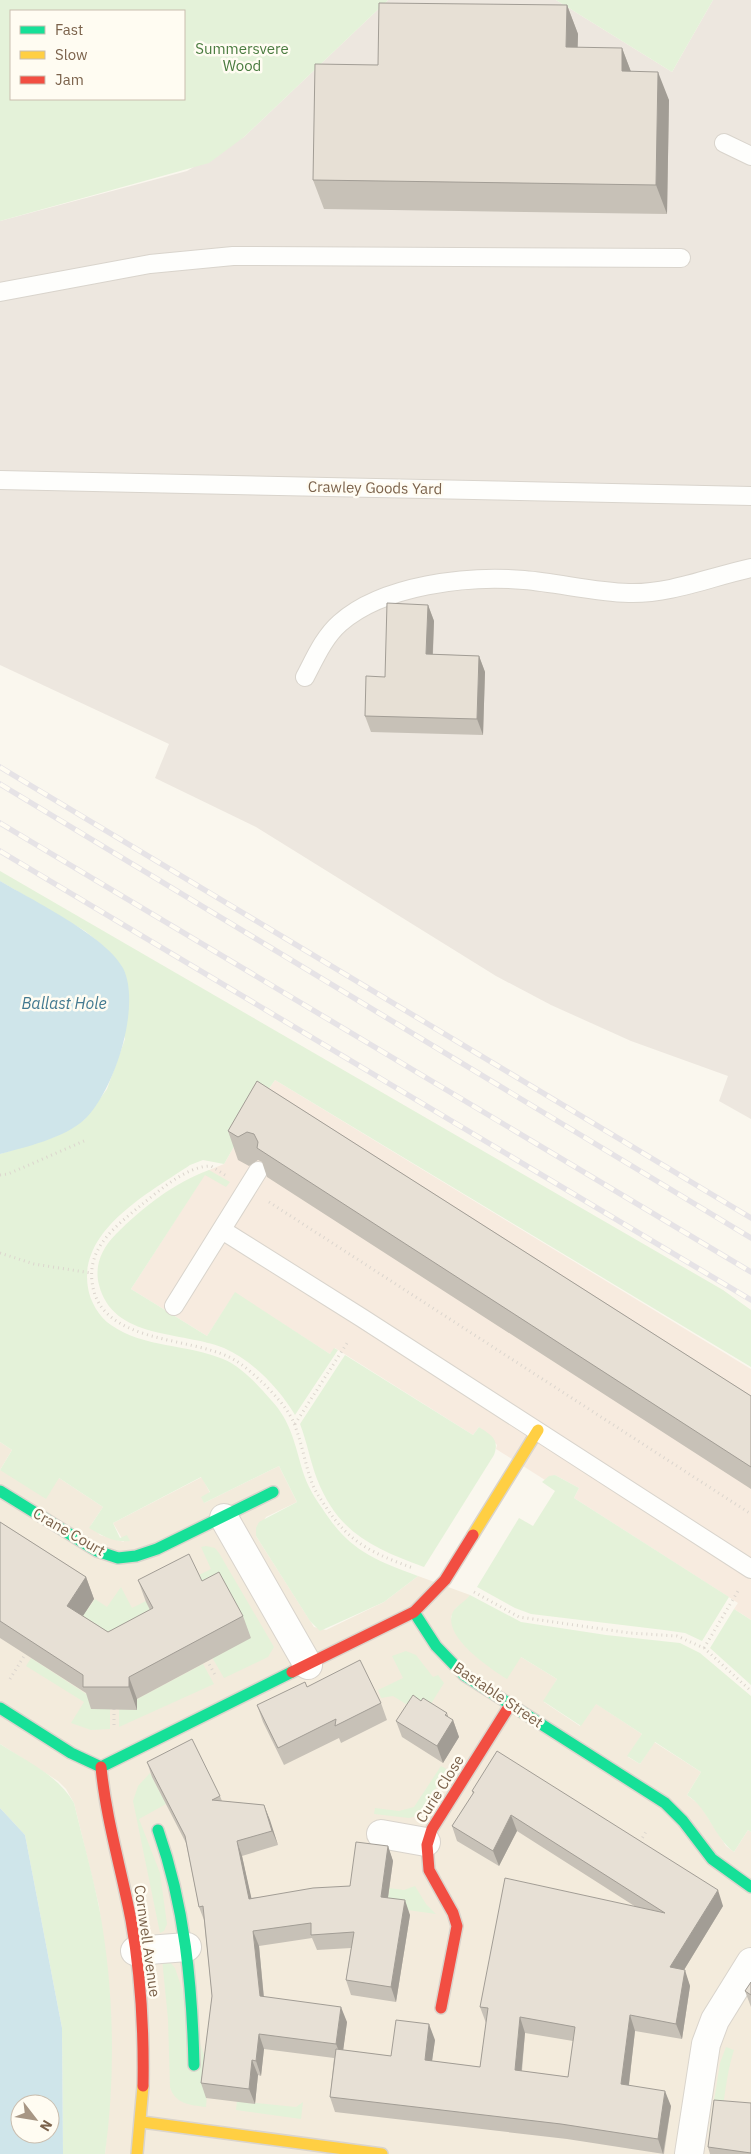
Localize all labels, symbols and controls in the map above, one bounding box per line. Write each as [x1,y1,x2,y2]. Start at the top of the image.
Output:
legend [10,10,185,100]
text: Fast [55,20,83,39]
park label: Summersvere Wood [195,39,289,75]
text: Slow [55,45,88,64]
text: Jam [55,70,84,89]
street label: Crawley Goods Yard [308,477,442,498]
water label: Ballast Hole [21,993,107,1013]
street label: Crane Court [30,1503,109,1560]
street label: Bastable Street [450,1658,547,1732]
street label: Curie Close [411,1751,468,1826]
street label: Cornwell Avenue [130,1884,165,1998]
north arrow [10,2094,60,2144]
text: N [36,2117,56,2135]

